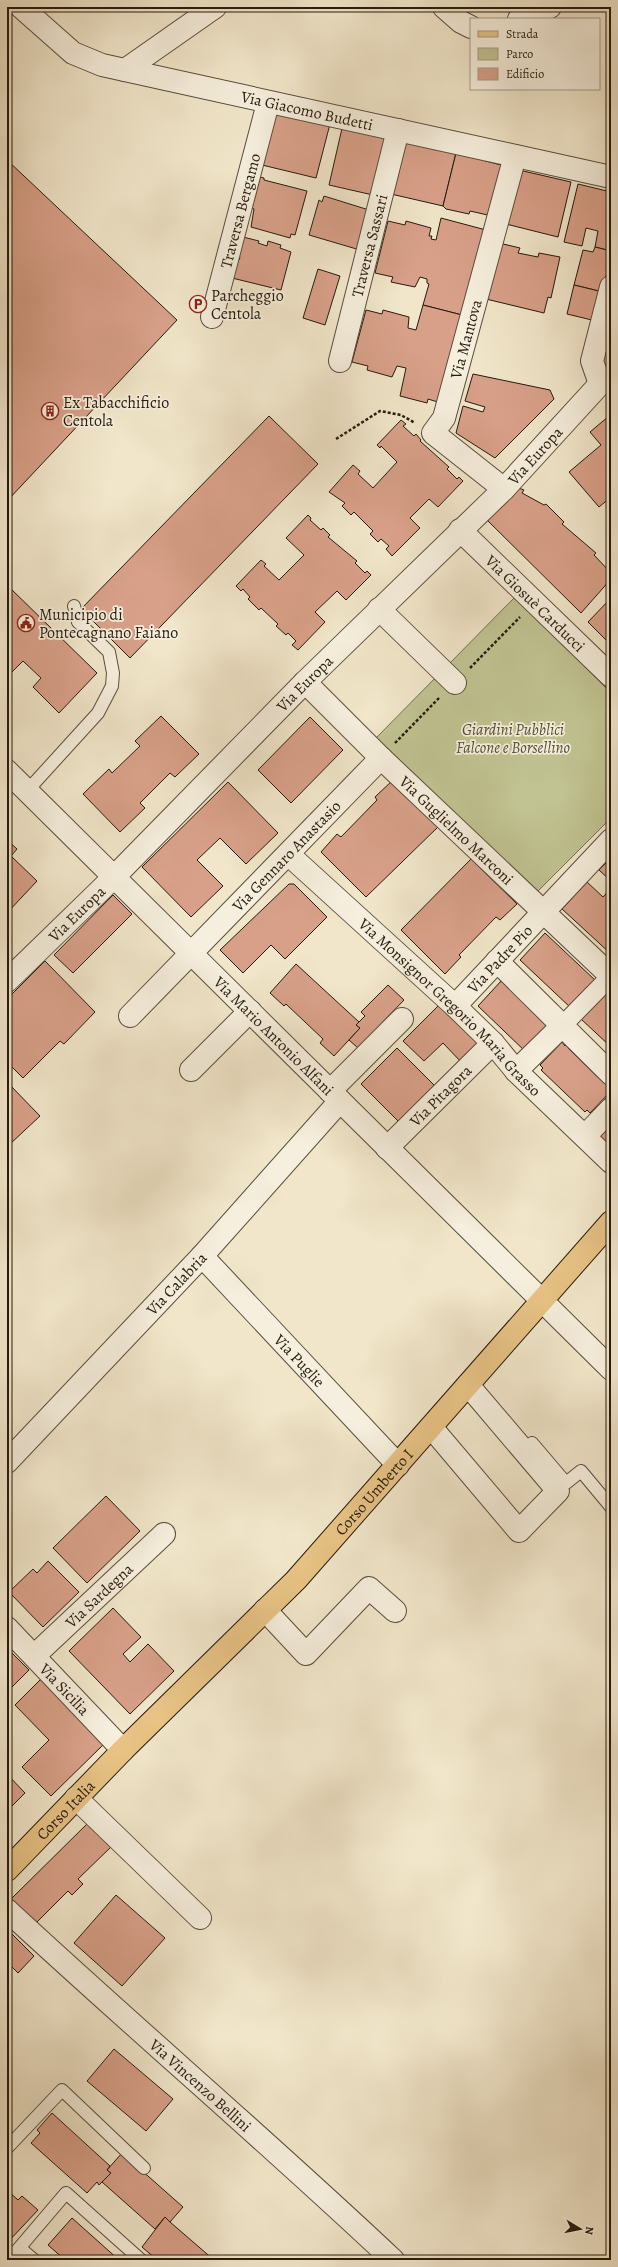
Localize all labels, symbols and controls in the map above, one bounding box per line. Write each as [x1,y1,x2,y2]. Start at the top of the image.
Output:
legend [470,18,600,90]
text: Strada [506,26,539,42]
text: Parco [506,46,533,62]
text: Edificio [506,66,544,82]
street label: Via Giacomo Budetti [238,86,375,136]
street label: Traversa Bergamo [215,151,266,271]
street label: Traversa Sassari [346,192,393,300]
place label: Parcheggio Centola [211,285,284,325]
parking icon: Parcheggio Centola [188,294,208,314]
street label: Via Mantova [445,297,488,382]
place label: Ex Tabacchificio Centola [63,392,169,432]
building icon: Ex Tabacchificio Centola [40,401,60,421]
street label: Via Europa [502,422,568,491]
street label: Via Giosuè Carducci [479,550,590,657]
place label: Municipio di Pontecagnano Faiano [39,604,178,644]
public building icon: Municipio di Pontecagnano Faiano [16,613,36,633]
street label: Via Europa [271,650,339,718]
park label: Giardini Pubblici Falcone e Borsellino [456,719,570,759]
street label: Via Guglielmo Marconi [393,770,518,890]
street label: Via Gennaro Anastasio [227,796,346,917]
street label: Via Europa [43,881,111,948]
street label: Via Monsignor Gregorio Maria Grasso [353,913,546,1102]
street label: Via Padre Pio [462,920,538,999]
street label: Via Mario Antonio Alfani [208,971,339,1101]
street label: Via Pitagora [404,1060,477,1132]
street label: Via Calabria [141,1247,212,1321]
street label: Via Puglie [268,1329,329,1392]
street label: Corso Umberto I [330,1444,419,1541]
street label: Via Sardegna [60,1558,139,1634]
street label: Via Sicilia [33,1658,95,1721]
street label: Corso Italia [32,1775,101,1845]
street label: Via Vincenzo Bellini [143,2034,256,2137]
north arrow [560,2209,600,2249]
text: N [581,2225,597,2236]

